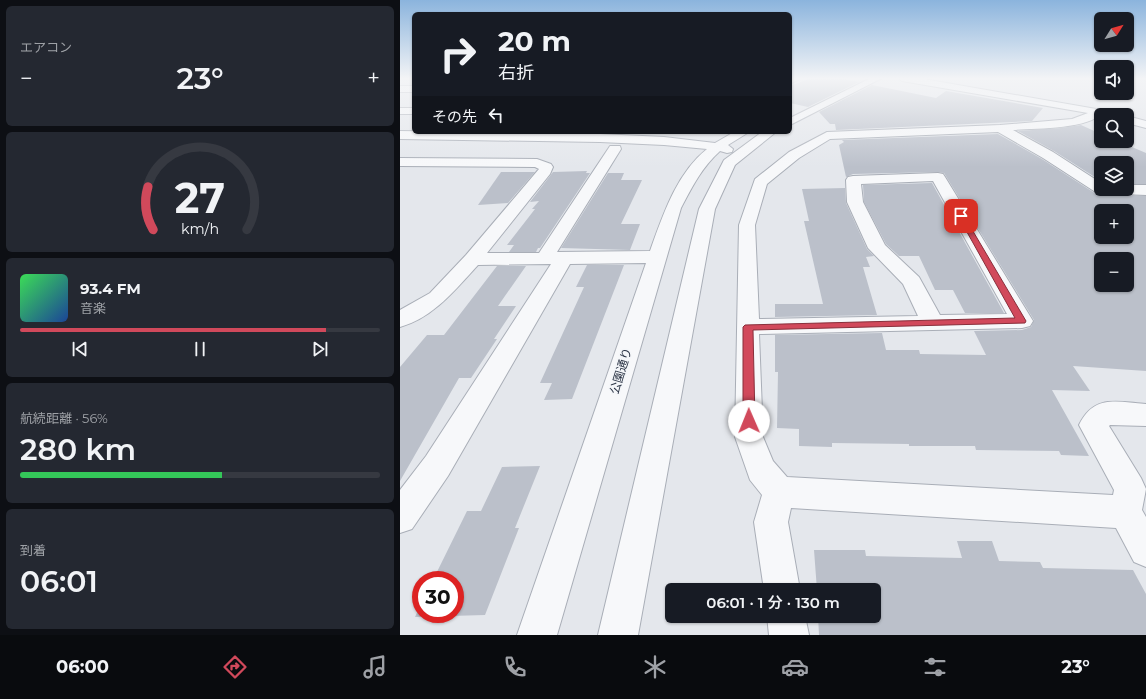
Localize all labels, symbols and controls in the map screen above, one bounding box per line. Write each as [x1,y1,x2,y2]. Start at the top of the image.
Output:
north arrow [1094,12,1134,52]
map controls [1094,12,1134,292]
text: 20 m [498,24,571,58]
icon: right [432,28,484,80]
text: エアコン [20,39,72,55]
text: 23° [176,60,224,97]
button: sound [1094,60,1134,100]
text: 右折 [498,62,534,84]
text: − [20,65,33,92]
text: + [367,65,380,92]
icon: left [485,104,507,126]
text: その先 [432,107,477,126]
button: search [1094,108,1134,148]
button: layers [1094,156,1134,196]
text: 27 [175,172,225,222]
pin [944,199,978,233]
button: + [1094,204,1134,244]
icon: arrive [950,205,972,227]
text: km/h [181,219,219,237]
button: − [1094,252,1134,292]
text: 93.4 FM [80,279,141,298]
text: 音楽 [80,300,106,316]
icon: previous [69,338,91,360]
icon: pause [189,338,211,360]
icon: next [309,338,331,360]
street label: 公園通り [606,346,635,396]
position arrow [728,400,770,442]
text: 航続距離 · 56% [20,410,108,426]
text: 280 km [20,431,136,468]
text: 到着 [20,542,46,558]
text: 06:01 [20,563,98,600]
speed limit sign: 30 [412,571,464,623]
text: 06:01 · 1 分 · 130 m [706,593,840,612]
icon: directions [221,653,249,681]
icon: music [361,653,389,681]
icon: phone [501,653,529,681]
icon: climate [641,653,669,681]
icon: car [781,653,809,681]
icon: filters [921,653,949,681]
text: 06:00 [56,656,109,678]
text: 23° [1061,656,1090,678]

